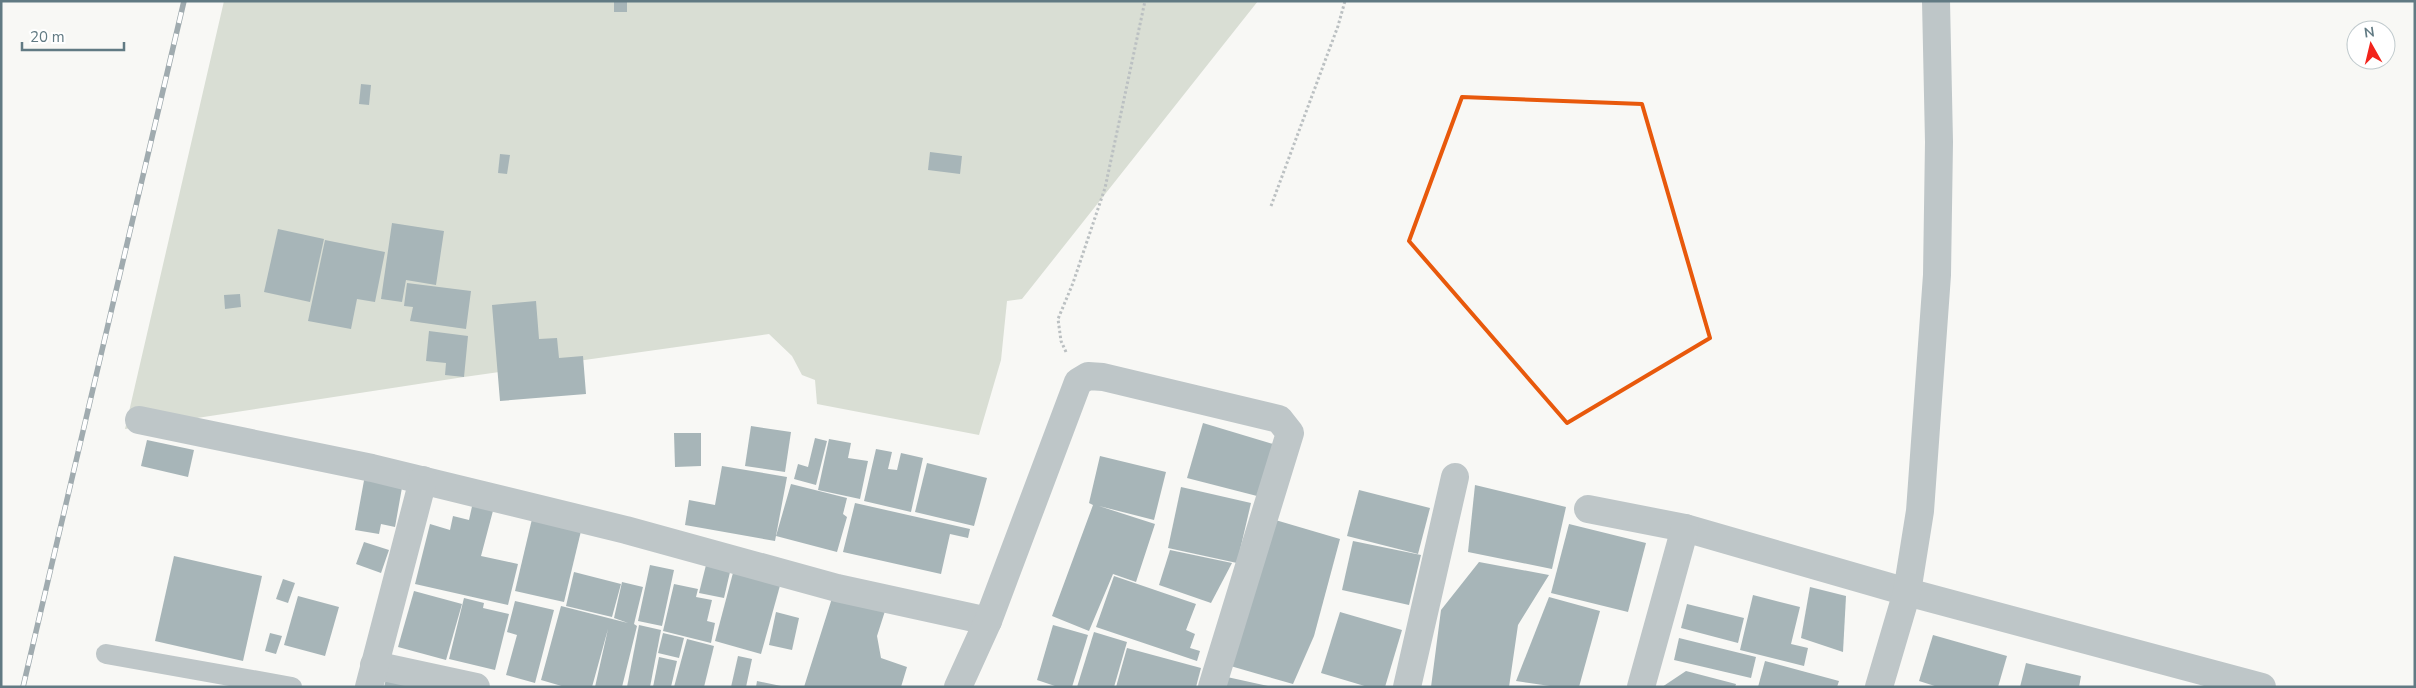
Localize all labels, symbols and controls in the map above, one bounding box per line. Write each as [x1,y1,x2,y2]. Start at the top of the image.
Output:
scale bar [22,20,125,52]
north arrow [2346,20,2396,70]
text: N [2363,22,2376,43]
text: 20 m [30,27,65,47]

